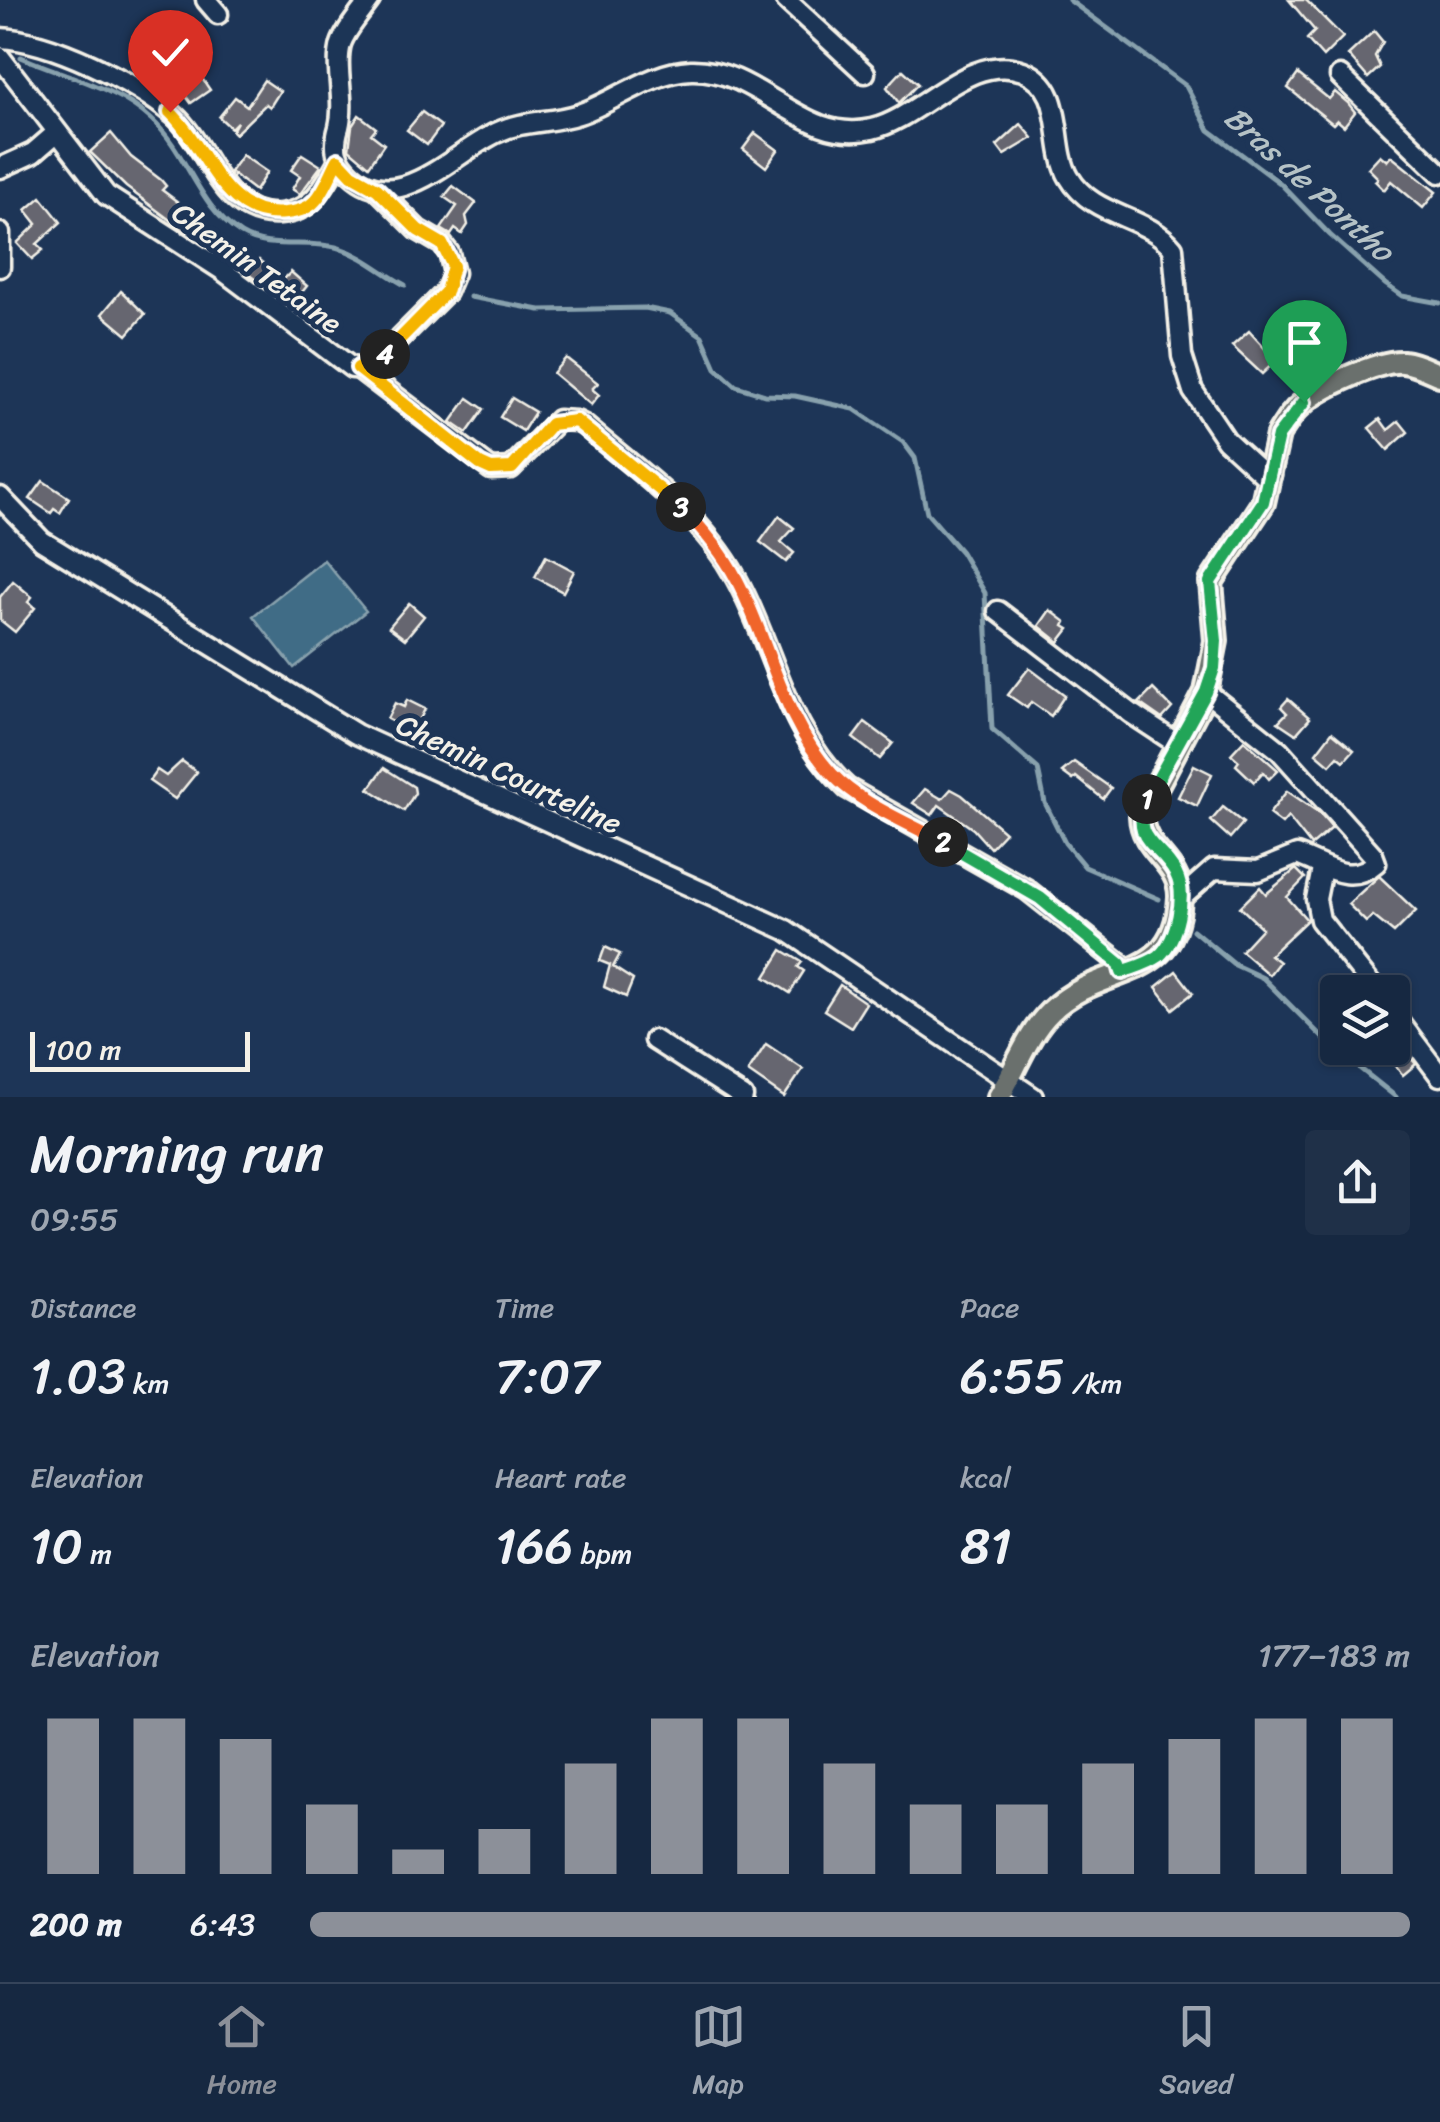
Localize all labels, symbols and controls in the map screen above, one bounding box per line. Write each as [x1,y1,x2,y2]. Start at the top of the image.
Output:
pin [128,10,213,113]
icon: check [143,25,198,80]
water label: Bras de Pontho [1211,91,1409,278]
street label: Chemin Tetaine [160,187,354,349]
pin [1262,300,1347,403]
icon: arrive [1277,315,1332,370]
pin: 4 [360,329,410,379]
text: 4 [376,329,394,378]
pin: 3 [656,482,706,532]
text: 3 [673,482,689,531]
street label: Chemin Courteline [387,698,631,850]
pin: 1 [1122,774,1172,824]
text: 1 [1141,774,1153,823]
pin: 2 [918,817,968,867]
text: 2 [935,817,951,866]
map controls [1320,975,1410,1065]
button: layers [1320,975,1410,1065]
text: 100 m [45,1025,121,1074]
scale bar [30,1027,250,1072]
text: Morning run [30,1105,324,1202]
button: share [1305,1130,1410,1235]
text: 09:55 [30,1191,119,1248]
text: Distance [30,1283,136,1332]
text: Time [495,1283,554,1332]
text: Pace [960,1283,1019,1332]
text: 1.03 [30,1332,126,1421]
text: 7:07 [495,1332,599,1421]
text: 6:55 [960,1332,1065,1421]
text: km [126,1359,169,1408]
text: /km [1065,1359,1122,1408]
text: Elevation [30,1453,143,1502]
text: Heart rate [495,1453,626,1502]
text: kcal [960,1453,1011,1502]
text: 10 [30,1502,83,1591]
text: 166 [495,1502,573,1591]
text: 81 [960,1502,1012,1591]
text: m [83,1529,112,1578]
text: bpm [573,1529,632,1578]
text: Elevation [30,1627,160,1684]
text: 177–183 m [1258,1627,1410,1684]
text: 200 m [30,1896,122,1953]
text: 6:43 [190,1896,255,1953]
tab: Home [207,1999,277,2108]
tab: Map [691,1999,746,2108]
tab: Saved [1159,1999,1233,2108]

